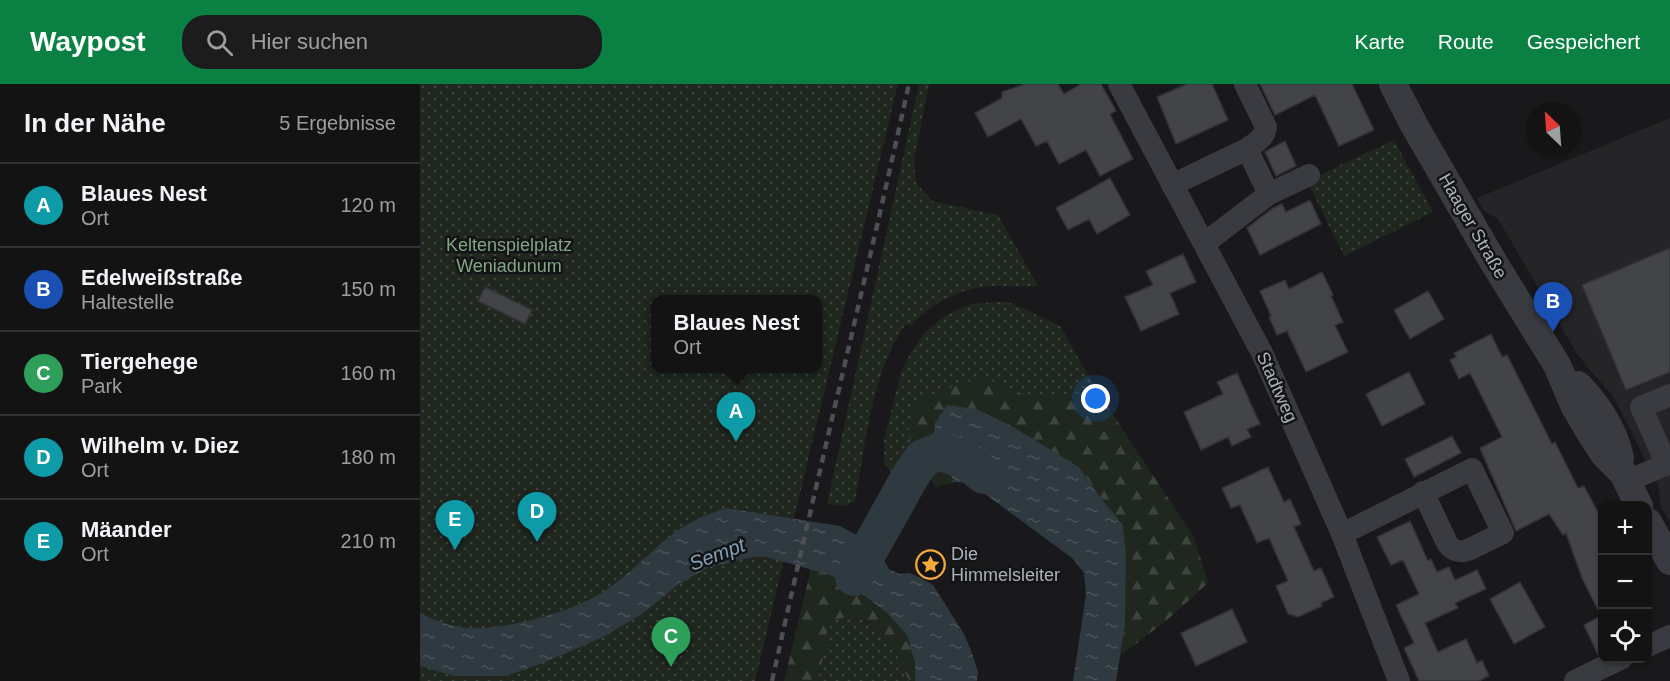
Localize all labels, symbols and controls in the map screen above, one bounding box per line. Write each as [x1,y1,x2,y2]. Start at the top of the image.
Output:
search box [182,15,602,69]
text: Waypost [30,26,146,57]
icon: search [203,26,236,59]
text: Hier suchen [251,29,368,54]
text: Karte [1355,30,1405,53]
text: Route [1438,30,1494,53]
text: Gespeichert [1527,30,1640,53]
north arrow [1526,102,1580,156]
text: In der Nähe [24,108,166,138]
text: 5 Ergebnisse [279,112,396,134]
street label: Haager Straße [1435,170,1511,282]
text: Blaues Nest [81,181,207,206]
text: A [36,194,51,216]
text: 120 m [340,194,396,216]
text: Ort [81,207,109,229]
park label: Keltenspielplatz Weniadunum [446,235,572,276]
text: Edelweißstraße [81,265,242,290]
text: B [36,278,51,300]
text: 150 m [340,278,396,300]
pin: B [1534,282,1572,332]
text: Haltestelle [81,291,174,313]
popup [651,295,822,373]
text: Blaues Nest [674,310,799,335]
text: Ort [674,336,701,358]
text: Tiergehege [81,349,198,374]
street label: Stadtweg [1253,349,1301,425]
text: C [36,362,51,384]
text: 160 m [340,362,396,384]
text: Park [81,375,122,397]
your location [1081,384,1110,413]
pin: A [716,392,756,442]
text: Wilhelm v. Diez [81,433,239,458]
text: D [36,446,51,468]
text: 180 m [340,446,396,468]
text: Ort [81,459,109,481]
pin: D [518,492,556,542]
pin: E [435,500,474,550]
map controls [1598,501,1652,663]
button: + [1598,501,1652,555]
text: Mäander [81,517,171,542]
text: E [37,530,50,552]
text: 210 m [340,530,396,552]
water label: Sempt [686,533,749,575]
text: Ort [81,543,109,565]
place label: Die Himmelsleiter [951,544,1060,585]
place icon: Die Himmelsleiter [914,548,946,580]
button: − [1598,555,1652,609]
button: locate [1598,609,1652,663]
pin: C [652,618,690,667]

